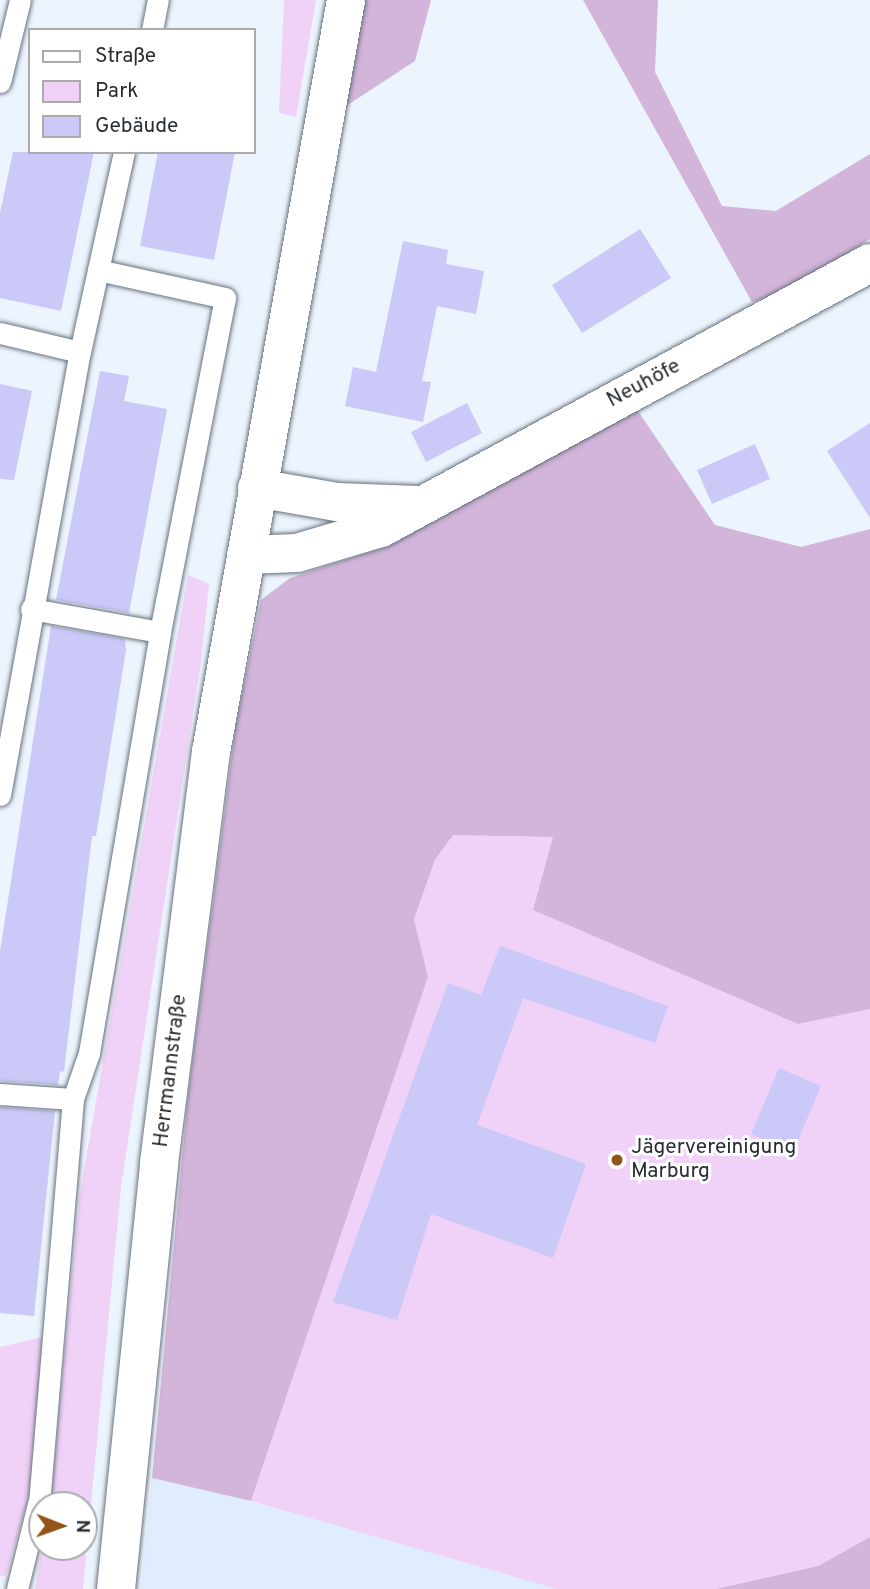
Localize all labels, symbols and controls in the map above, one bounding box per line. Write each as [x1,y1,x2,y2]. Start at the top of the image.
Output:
legend [28,28,256,154]
text: Straße [95,43,156,70]
text: Park [95,78,138,105]
text: Gebäude [95,113,178,140]
street label: Neuhöfe [603,354,685,414]
street label: Herrmannstraße [149,993,193,1149]
place label: Jägervereinigung Marburg [631,1135,796,1185]
marker: Jägervereinigung Marburg [609,1152,625,1168]
north arrow [28,1491,98,1561]
text: N [70,1519,94,1533]

